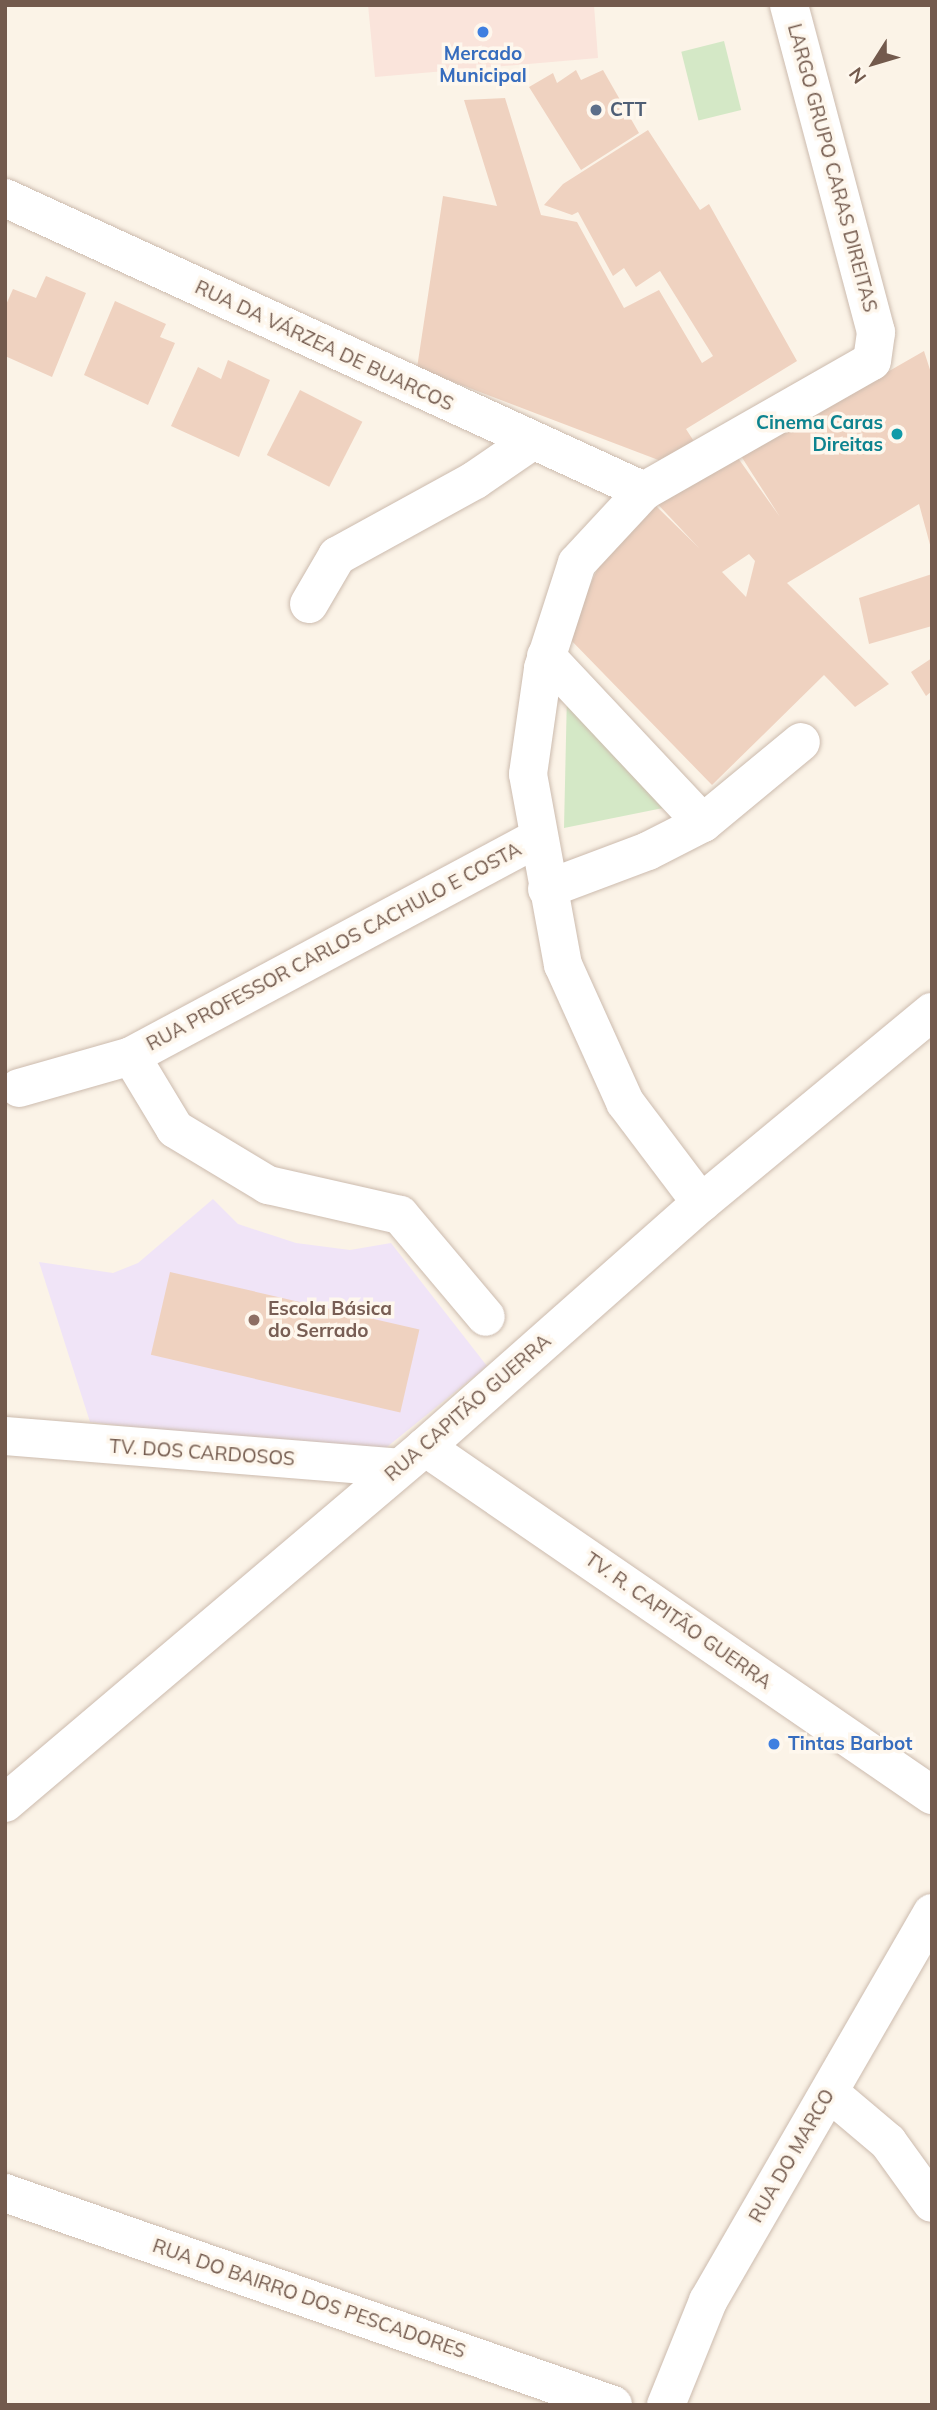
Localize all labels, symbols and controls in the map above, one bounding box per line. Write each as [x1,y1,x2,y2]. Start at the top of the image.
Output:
street label: LARGO GRUPO CARAS DIREITAS [782,21,882,315]
marker: Mercado Municipal [475,24,491,40]
north arrow [839,28,909,98]
place label: Mercado Municipal [439,43,527,87]
text: N [843,63,871,89]
place label: CTT [610,99,647,121]
marker: CTT [588,102,604,118]
street label: RUA DA VÁRZEA DE BUARCOS [191,276,457,416]
place label: Cinema Caras Direitas [756,412,883,456]
marker: Cinema Caras Direitas [889,426,905,442]
street label: RUA PROFESSOR CARLOS CACHULO E COSTA [143,838,525,1056]
place label: Escola Básica do Serrado [268,1298,392,1342]
marker: Escola Básica do Serrado [246,1312,262,1328]
street label: RUA CAPITÃO GUERRA [380,1330,556,1486]
street label: TV. DOS CARDOSOS [108,1435,296,1471]
street label: TV. R. CAPITÃO GUERRA [580,1548,776,1694]
place label: Tintas Barbot [788,1733,912,1755]
marker: Tintas Barbot [766,1736,782,1752]
street label: RUA DO MARCO [745,2085,839,2227]
street label: RUA DO BAIRRO DOS PESCADORES [150,2235,468,2363]

